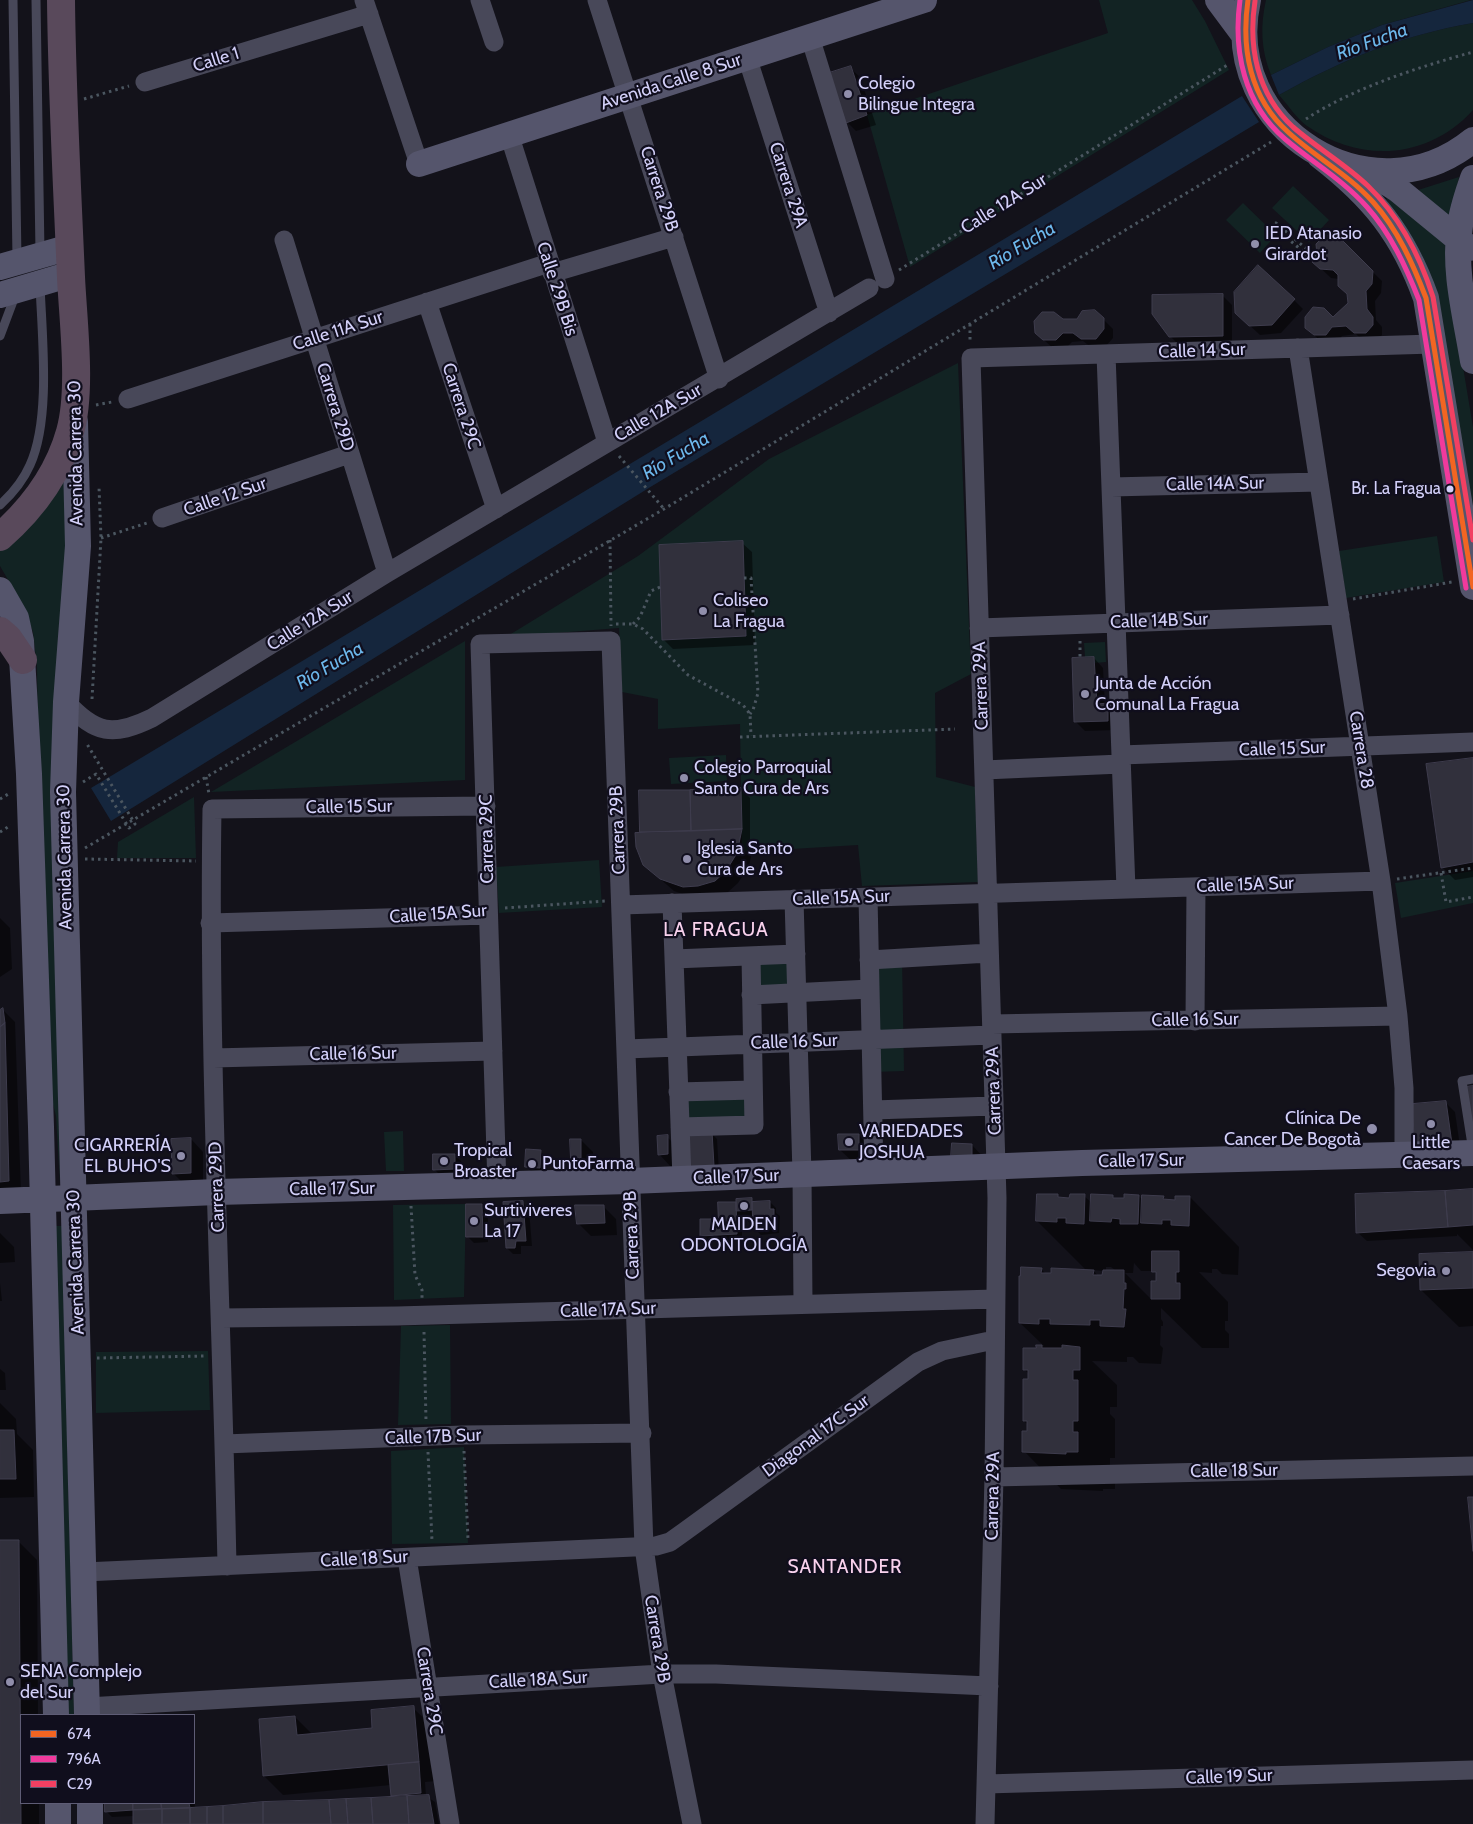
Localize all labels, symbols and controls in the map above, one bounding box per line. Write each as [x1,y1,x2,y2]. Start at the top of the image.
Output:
water label: Río Fucha [1333,19,1411,65]
street label: Calle 1 [190,43,242,77]
street label: Avenida Calle 8 Sur [598,49,744,115]
place label: Colegio Bilingue Integra [858,73,975,116]
marker: Colegio Bilingue Integra [842,88,854,100]
street label: Carrera 29A [764,140,812,230]
street label: Carrera 29B [635,143,683,235]
street label: Calle 12A Sur [957,169,1051,239]
water label: Río Fucha [984,217,1060,275]
place label: IED Atanasio Girardot [1265,223,1362,266]
marker: IED Atanasio Girardot [1249,238,1261,250]
street label: Calle 29B Bis [532,239,582,339]
street label: Calle 11A Sur [290,306,386,356]
street label: Calle 14 Sur [1158,339,1246,363]
street label: Carrera 29D [311,360,359,454]
street label: Carrera 29C [437,360,485,452]
street label: Calle 12A Sur [610,379,706,447]
street label: Avenida Carrera 30 [64,380,88,526]
water label: Río Fucha [638,427,714,485]
street label: Calle 14A Sur [1166,472,1264,496]
street label: Calle 12 Sur [181,473,269,521]
place label: Br. La Fragua [1351,479,1441,499]
marker: Br. La Fragua [1445,484,1455,494]
street label: Calle 12A Sur [263,586,357,656]
place label: Coliseo La Fragua [713,590,785,632]
marker: Coliseo La Fragua [697,605,709,617]
street label: Calle 14B Sur [1110,608,1208,634]
water label: Río Fucha [292,637,368,695]
street label: Carrera 29A [969,641,993,731]
place label: Junta de Acción Comunal La Fragua [1095,673,1240,716]
marker: Junta de Acción Comunal La Fragua [1079,688,1091,700]
street label: Carrera 28 [1344,709,1378,791]
street label: Calle 15 Sur [1238,737,1326,761]
place label: Colegio Parroquial Santo Cura de Ars [694,757,831,800]
marker: Colegio Parroquial Santo Cura de Ars [678,772,690,784]
street label: Avenida Carrera 30 [53,784,77,930]
street label: Carrera 29B [606,785,630,875]
street label: Carrera 29C [475,794,499,884]
street label: Calle 15 Sur [306,795,392,819]
place label: Iglesia Santo Cura de Ars [697,838,793,881]
marker: Iglesia Santo Cura de Ars [681,853,693,865]
street label: Calle 15A Sur [1196,873,1294,897]
street label: Calle 15A Sur [792,886,890,910]
street label: Calle 15A Sur [389,900,487,928]
district label: LA FRAGUA [662,919,770,941]
street label: Calle 16 Sur [1151,1008,1239,1032]
street label: Calle 16 Sur [750,1030,838,1054]
street label: Calle 16 Sur [309,1042,397,1066]
street label: Carrera 29A [982,1046,1006,1136]
place label: Clínica De Cancer De Bogotà [1224,1108,1361,1150]
marker: Little Caesars [1425,1118,1437,1130]
place label: VARIEDADES JOSHUA [859,1121,963,1164]
marker: Clínica De Cancer De Bogotà [1365,1122,1379,1136]
place label: Little Caesars [1402,1132,1460,1174]
place label: CIGARRERÍA EL BUHO'S [74,1135,171,1178]
marker: VARIEDADES JOSHUA [843,1136,855,1148]
place label: Tropical Broaster [454,1140,517,1182]
street label: Carrera 29D [205,1141,229,1233]
street label: Calle 17 Sur [1098,1149,1184,1173]
marker: CIGARRERÍA EL BUHO'S [175,1150,187,1162]
place label: PuntoFarma [542,1153,634,1175]
marker: Tropical Broaster [438,1155,450,1167]
marker: PuntoFarma [526,1158,538,1170]
street label: Calle 17 Sur [693,1165,779,1189]
street label: Calle 17 Sur [289,1177,375,1201]
street label: Avenida Carrera 30 [63,1189,89,1335]
street label: Carrera 29B [620,1190,644,1280]
place label: Surtiviveres La 17 [484,1200,572,1242]
marker: MAIDEN ODONTOLOGÍA [738,1200,750,1212]
place label: MAIDEN ODONTOLOGÍA [681,1214,807,1256]
marker: Surtiviveres La 17 [468,1215,480,1227]
place label: Segovia [1376,1260,1436,1282]
marker: Segovia [1440,1265,1452,1277]
street label: Calle 17A Sur [560,1298,656,1322]
street label: Diagonal 17C Sur [758,1390,874,1482]
street label: Calle 17B Sur [384,1425,482,1449]
street label: Carrera 29A [981,1451,1005,1541]
street label: Calle 18 Sur [1190,1459,1278,1483]
street label: Calle 18 Sur [320,1546,408,1572]
district label: SANTANDER [786,1556,904,1578]
street label: Carrera 29B [639,1593,675,1685]
street label: Carrera 29C [411,1645,447,1737]
place label: SENA Complejo del Sur [20,1661,142,1704]
street label: Calle 18A Sur [488,1667,588,1693]
marker: SENA Complejo del Sur [4,1676,16,1688]
legend [20,1714,195,1804]
text: 674 [67,1725,91,1743]
text: 796A [67,1750,101,1768]
street label: Calle 19 Sur [1185,1765,1273,1789]
text: C29 [67,1775,93,1793]

